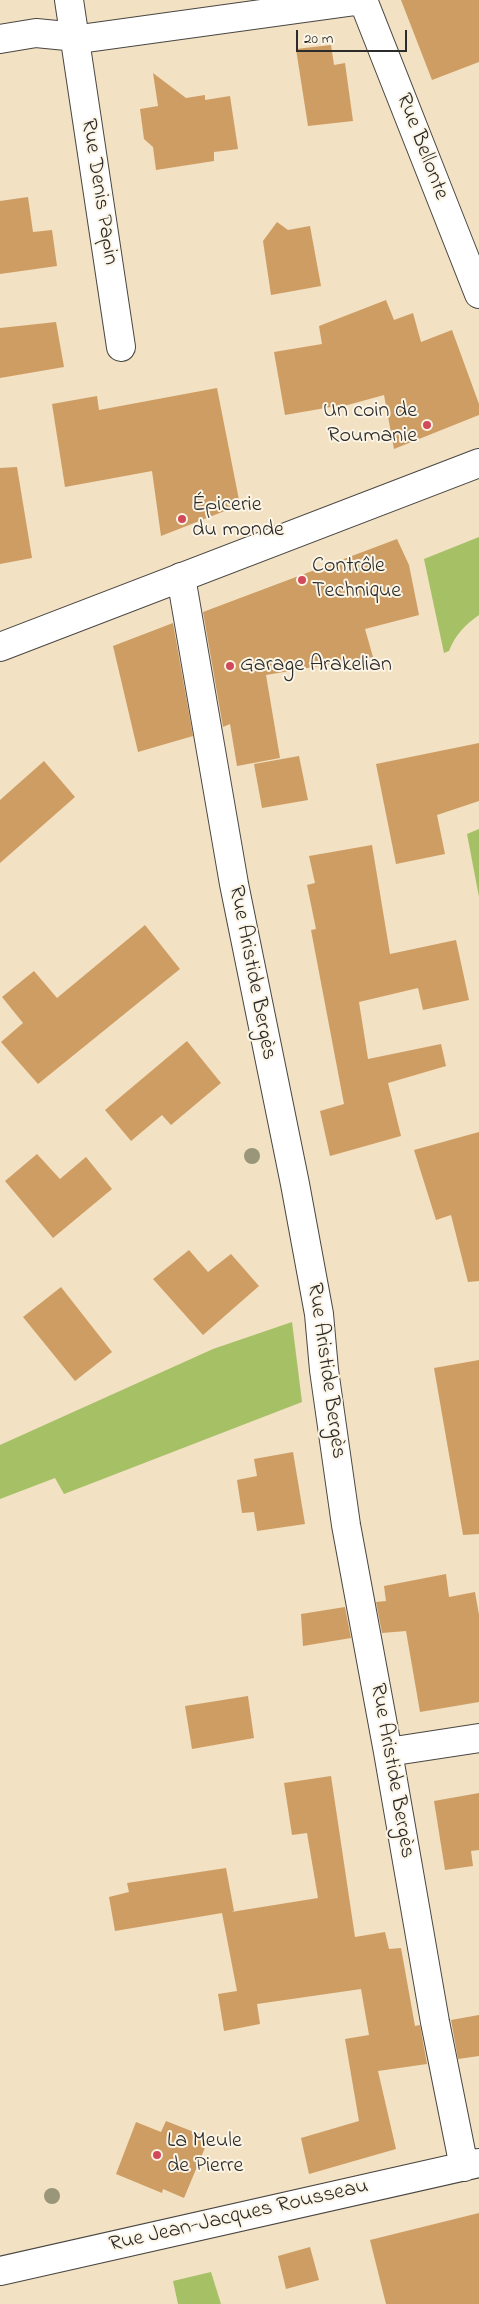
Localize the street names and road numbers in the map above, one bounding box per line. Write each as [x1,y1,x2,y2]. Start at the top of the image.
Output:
street label: Rue Bellonte [389,90,453,204]
street label: Rue Denis Papin [73,117,123,267]
street label: Rue Aristide Bergès [221,884,281,1062]
street label: Rue Aristide Bergès [300,1281,350,1461]
street label: Rue Aristide Bergès [363,1682,419,1860]
street label: Rue Jean-Jacques Rousseau [107,2174,371,2260]

